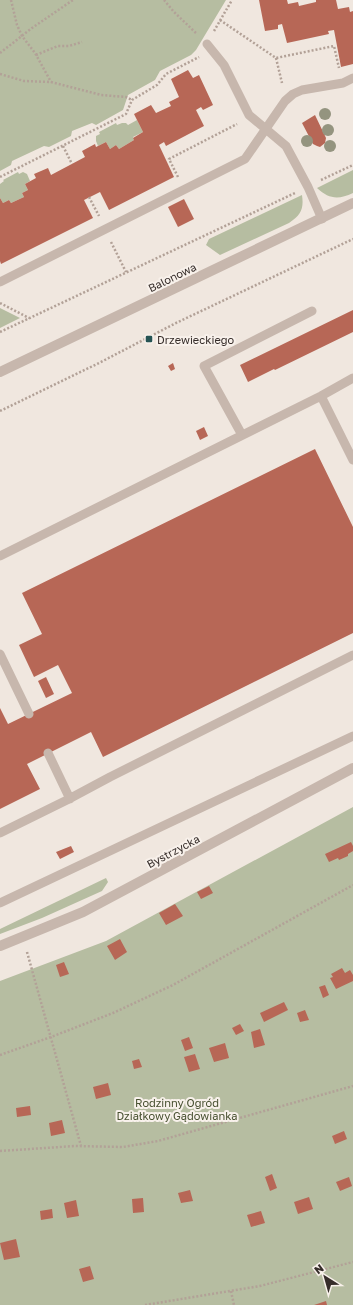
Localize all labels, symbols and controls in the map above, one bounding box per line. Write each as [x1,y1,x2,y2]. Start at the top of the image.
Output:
street label: Balonowa [146,260,198,294]
place label: Drzewieckiego [157,333,235,346]
marker: Drzewieckiego [144,334,154,344]
street label: Bystrzycka [144,832,202,870]
park label: Rodzinny Ogród Działkowy Gądowianka [116,1096,238,1122]
north arrow [305,1257,345,1297]
text: N [311,1261,326,1276]

